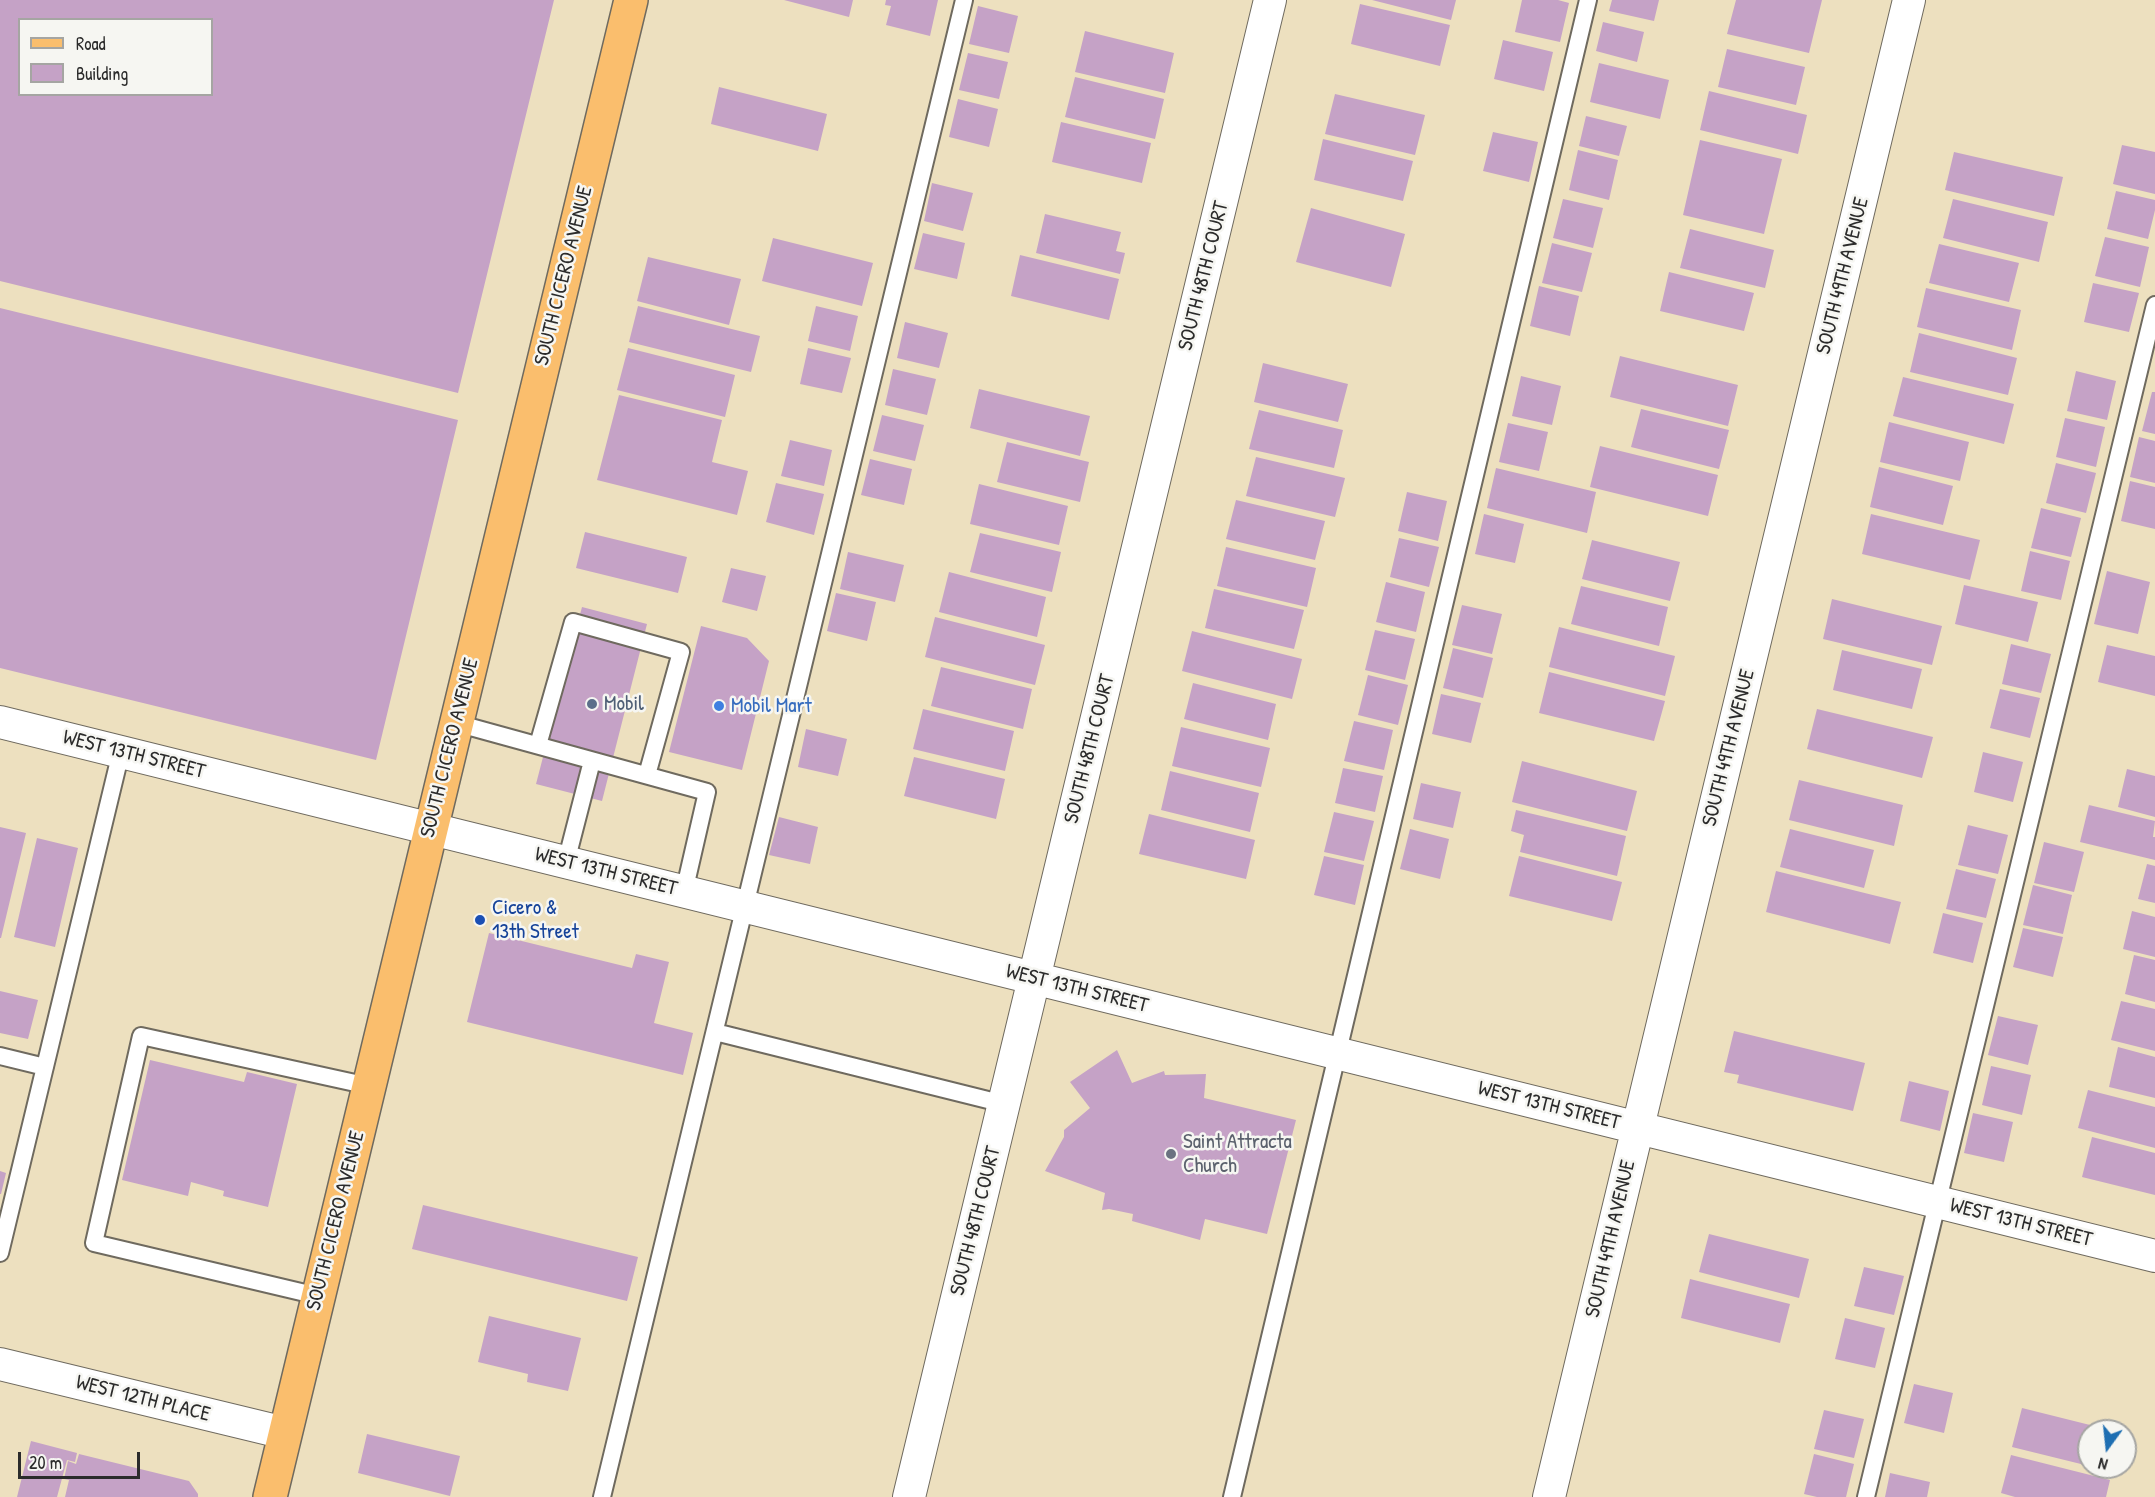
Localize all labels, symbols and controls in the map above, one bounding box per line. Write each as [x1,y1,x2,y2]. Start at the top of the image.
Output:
legend [18,18,213,96]
text: Road [76,31,106,56]
text: Building [76,61,128,86]
street label: SOUTH CICERO AVENUE [530,184,598,368]
street label: SOUTH 49TH AVENUE [1811,195,1875,357]
street label: SOUTH 48TH COURT [1173,199,1235,353]
street label: SOUTH CICERO AVENUE [416,656,484,840]
street label: SOUTH 49TH AVENUE [1697,667,1761,829]
street label: SOUTH 48TH COURT [1059,672,1121,826]
place label: Mobil [604,691,644,717]
place label: Mobil Mart [731,693,812,719]
marker: Mobil [585,697,599,711]
marker: Mobil Mart [712,699,726,713]
street label: WEST 13TH STREET [60,725,208,785]
street label: WEST 13TH STREET [532,842,680,902]
place label: Cicero & 13th Street [492,895,579,945]
marker: Cicero & 13th Street [473,913,487,927]
street label: WEST 13TH STREET [1003,959,1151,1019]
street label: WEST 13TH STREET [1475,1076,1623,1136]
street label: SOUTH CICERO AVENUE [302,1129,370,1313]
place label: Saint Attracta Church [1183,1129,1292,1179]
street label: SOUTH 48TH COURT [945,1144,1007,1298]
marker: Saint Attracta Church [1164,1147,1178,1161]
street label: SOUTH 49TH AVENUE [1581,1158,1641,1320]
street label: WEST 13TH STREET [1947,1193,2095,1253]
street label: WEST 12TH PLACE [73,1370,213,1428]
north arrow [2077,1419,2137,1479]
scale bar [21,1440,142,1478]
text: 20 m [29,1450,62,1475]
text: N [2096,1453,2110,1476]

